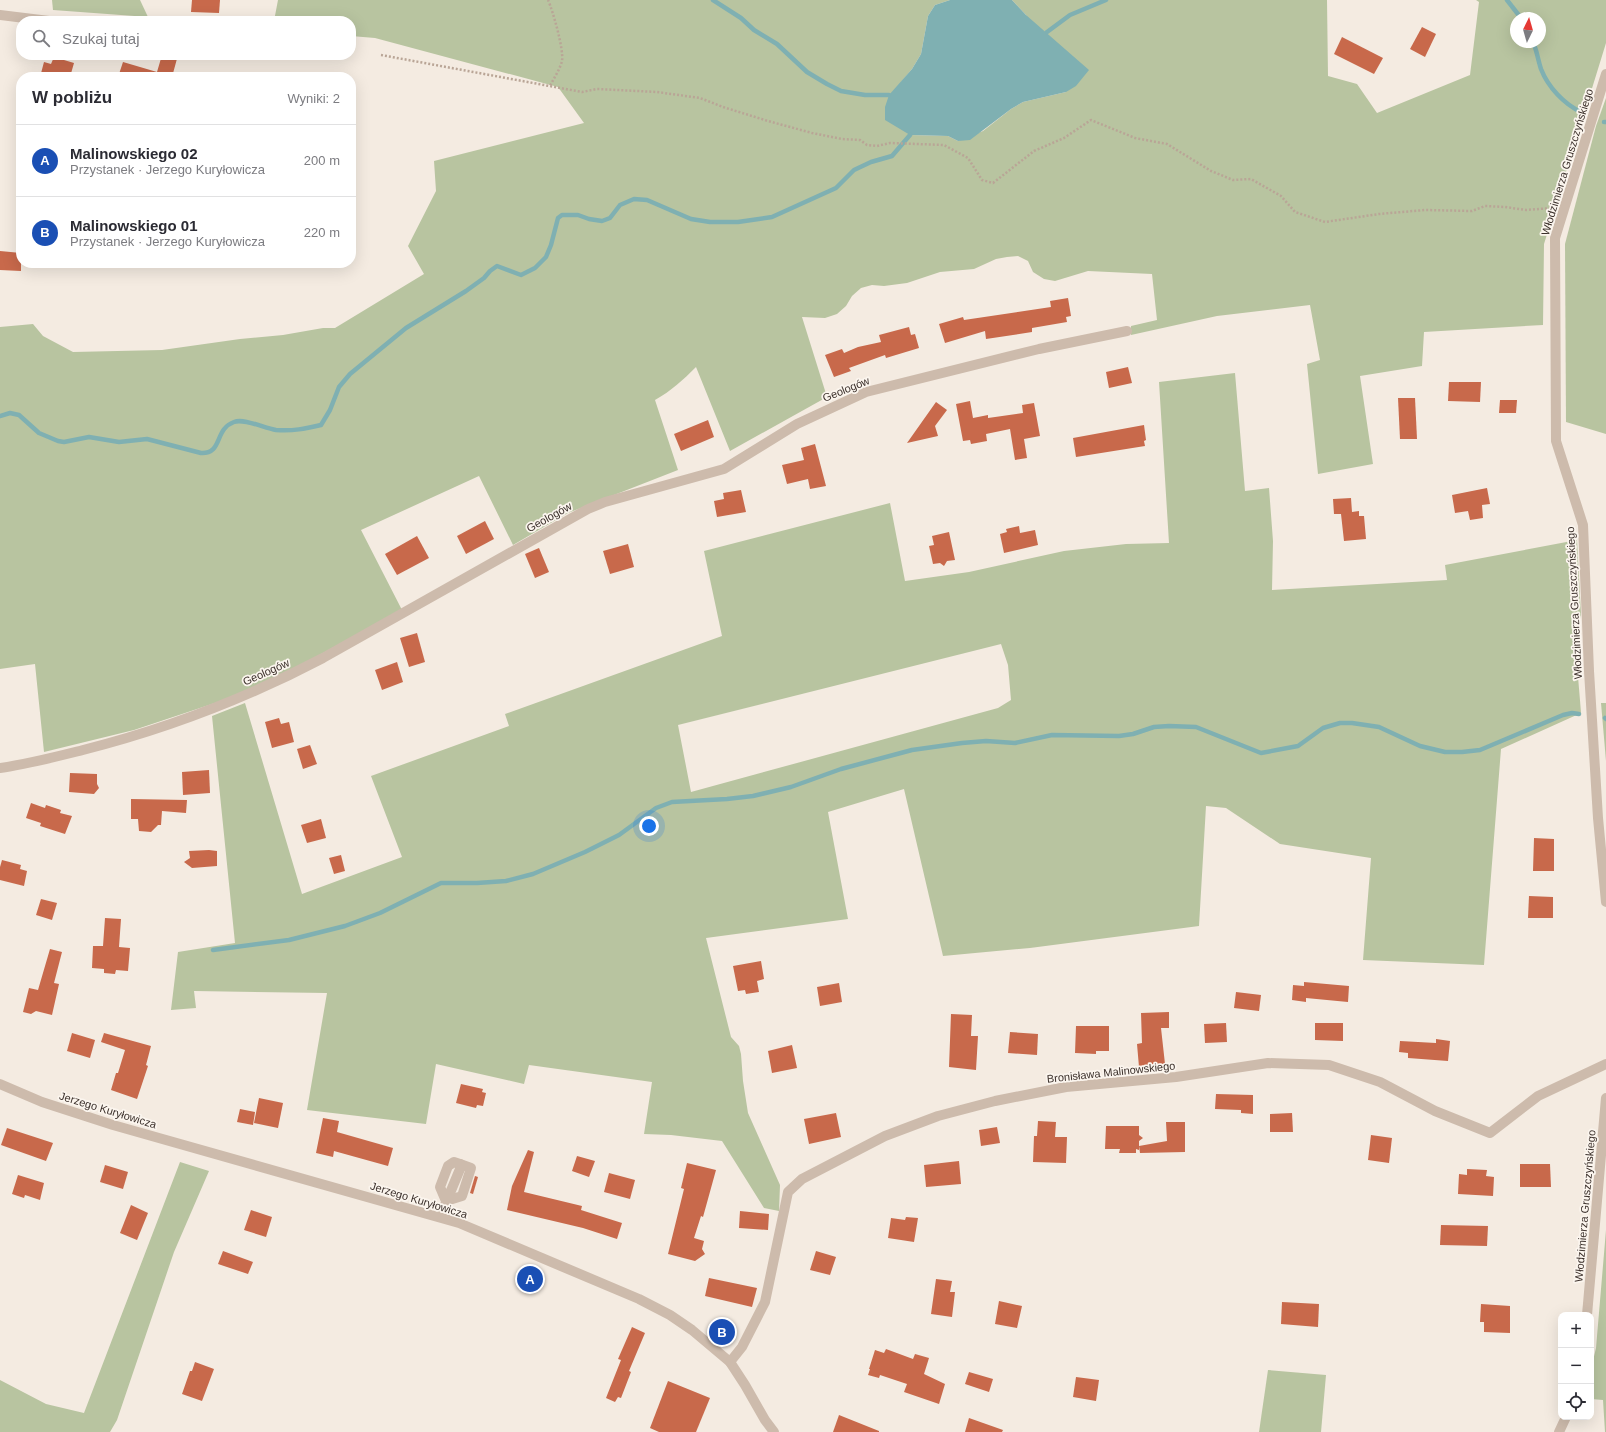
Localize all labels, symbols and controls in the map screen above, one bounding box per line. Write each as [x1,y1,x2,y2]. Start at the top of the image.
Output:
north arrow [1510,12,1546,48]
search box [16,16,356,60]
icon: search [30,27,52,49]
text: Szukaj tutaj [62,30,140,47]
street label: Włodzimierza Gruszczyńskiego [1539,87,1595,237]
text: W pobliżu [32,88,112,107]
text: Wyniki: 2 [287,91,340,106]
text: Malinowskiego 02 [70,145,198,162]
text: A [40,153,50,168]
text: 200 m [304,153,340,168]
text: Przystanek · Jerzego Kuryłowicza [70,162,265,177]
text: Malinowskiego 01 [70,217,198,234]
text: B [40,225,50,240]
text: 220 m [304,225,340,240]
text: Przystanek · Jerzego Kuryłowicza [70,234,265,249]
street label: Geologów [821,374,871,404]
street label: Geologów [524,500,574,534]
street label: Włodzimierza Gruszczyńskiego [1564,526,1584,680]
street label: Geologów [241,656,291,688]
your location [639,816,659,836]
street label: Bronisława Malinowskiego [1046,1059,1176,1085]
street label: Jerzego Kuryłowicza [58,1090,159,1131]
street label: Włodzimierza Gruszczyńskiego [1572,1129,1598,1283]
street label: Jerzego Kuryłowicza [369,1180,470,1221]
pin: A [517,1264,543,1294]
map controls [1558,1312,1594,1420]
button: + [1558,1312,1594,1348]
pin: B [709,1317,735,1347]
button: − [1558,1348,1594,1384]
button: locate [1558,1384,1594,1420]

